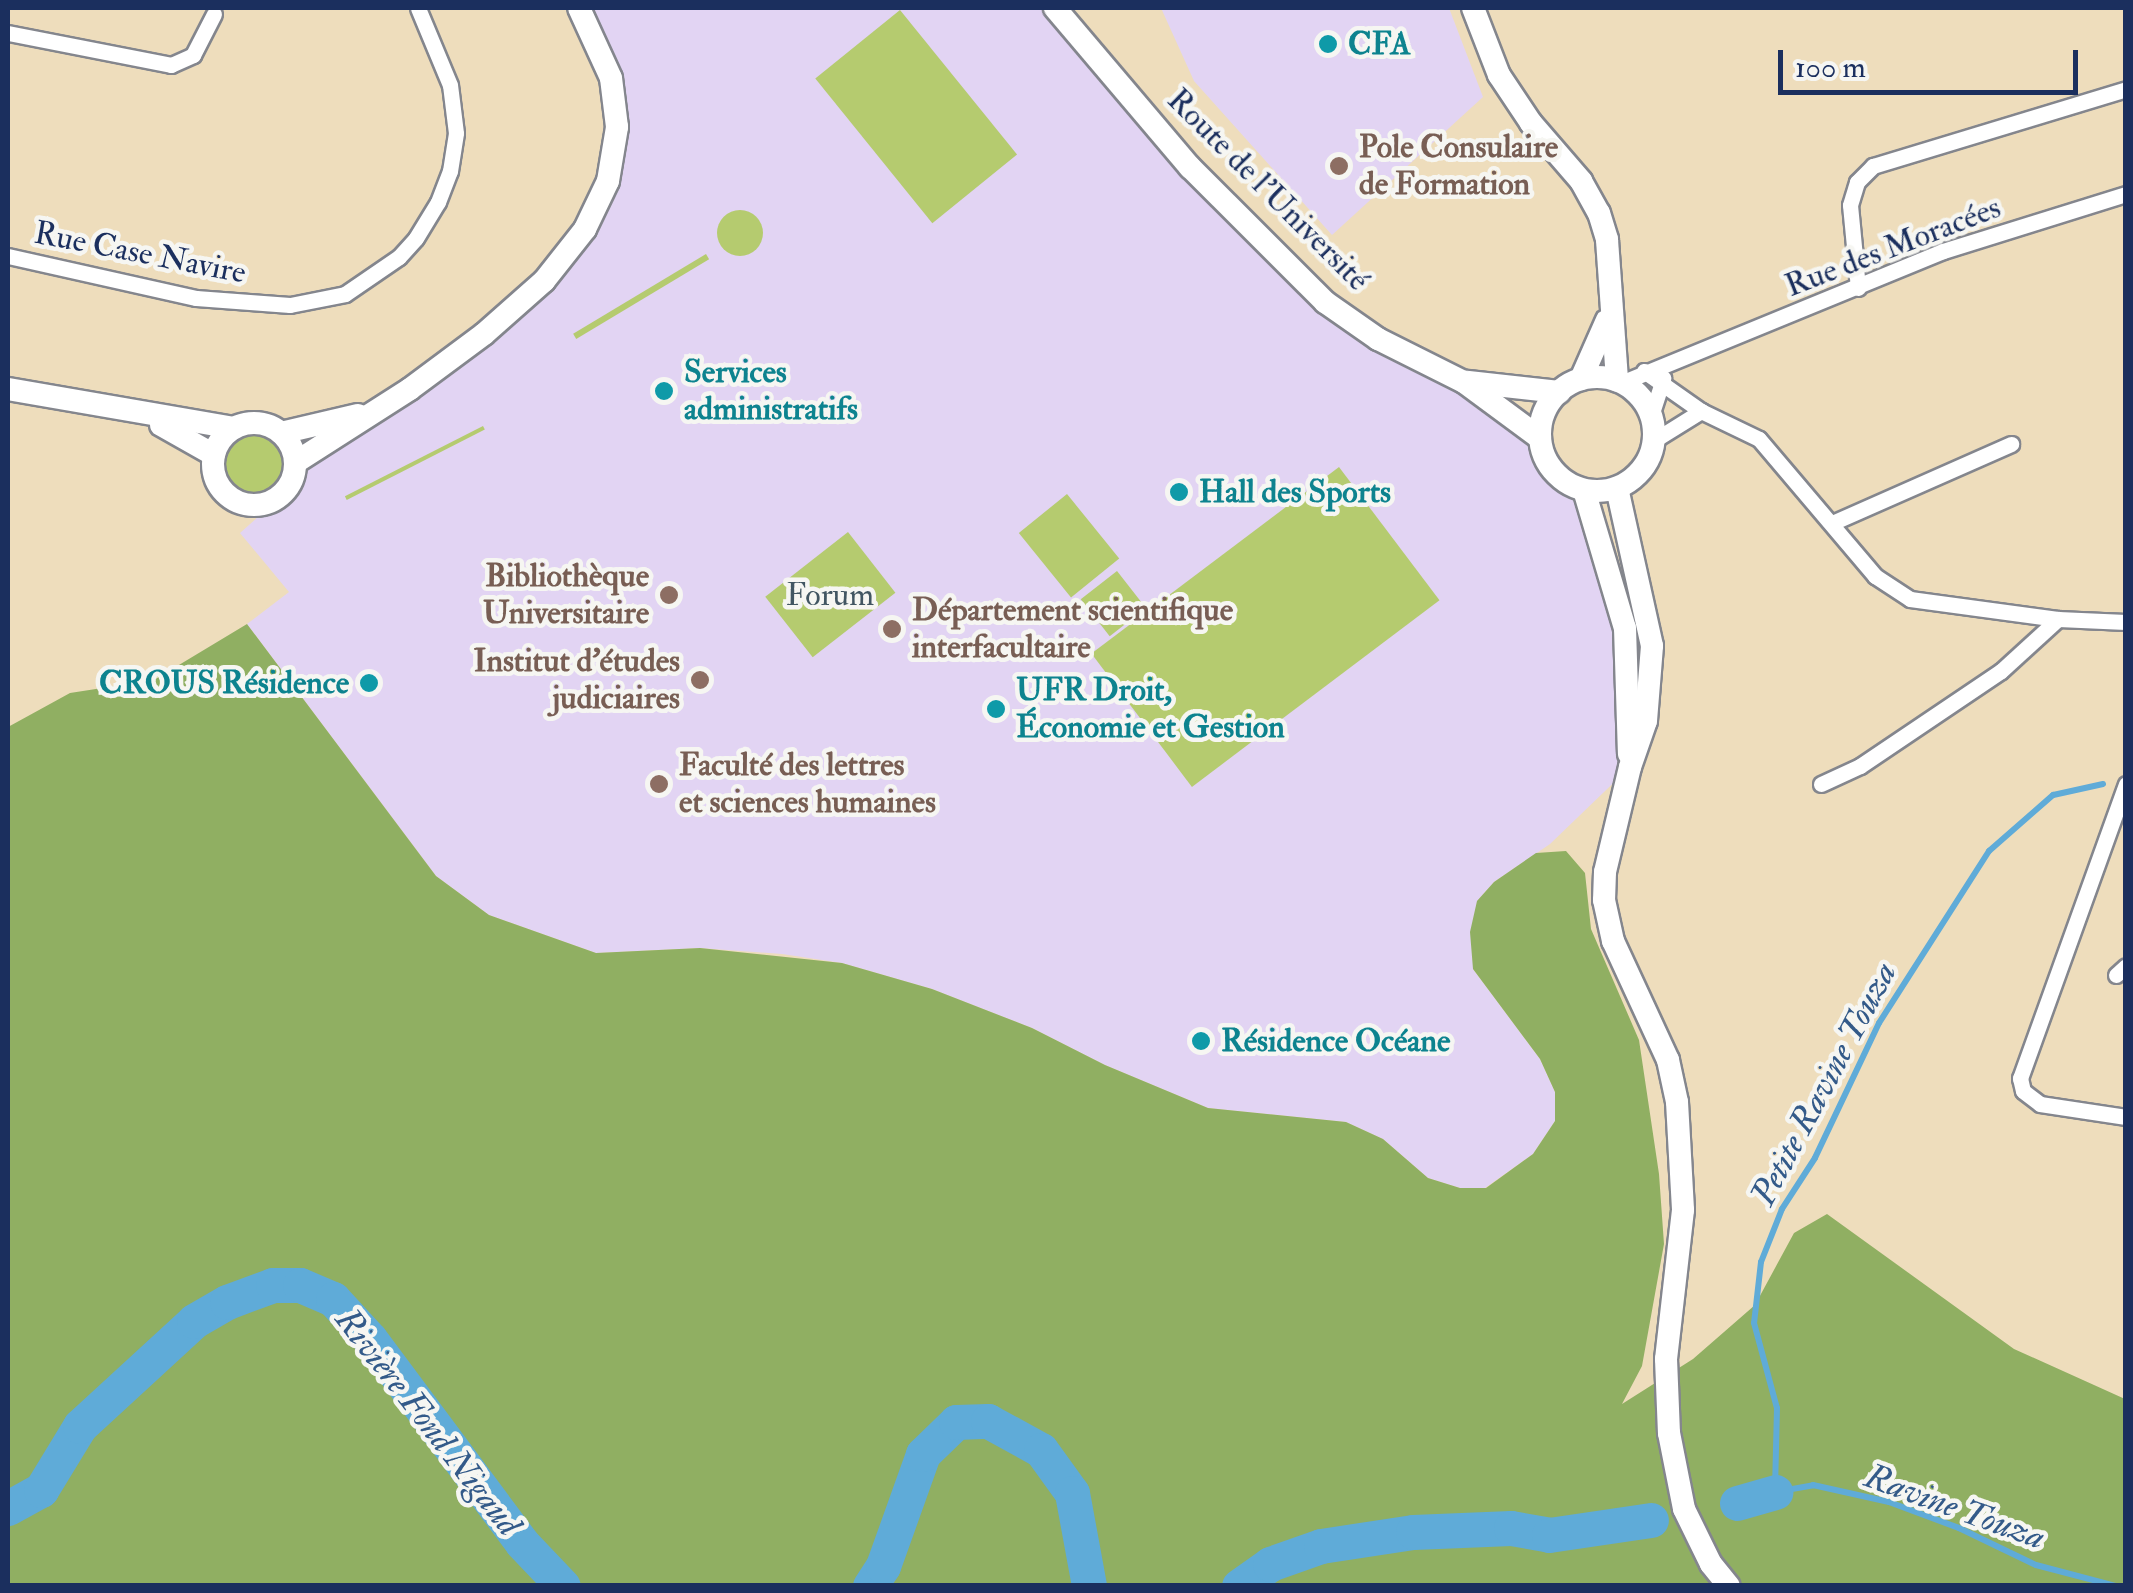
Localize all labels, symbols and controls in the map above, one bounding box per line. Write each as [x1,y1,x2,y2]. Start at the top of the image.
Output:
place label: CFA [1348,25,1411,63]
scale bar [1783,30,2083,92]
marker: CFA [1317,33,1339,55]
text: 100 m [1795,49,1866,86]
street label: Route de l'Université [1159,81,1377,299]
place label: Pole Consulaire de Formation [1359,129,1558,204]
marker: Pole Consulaire de Formation [1328,155,1350,177]
street label: Rue des Moracées [1780,188,2006,306]
street label: Rue Case Navire [31,214,249,292]
place label: Services administratifs [684,354,858,429]
marker: Services administratifs [653,380,675,402]
place label: Hall des Sports [1199,473,1391,511]
marker: Hall des Sports [1168,481,1190,503]
place label: Bibliothèque Universitaire [483,558,649,633]
park label: Forum [786,576,874,614]
marker: Bibliothèque Universitaire [658,584,680,606]
place label: Département scientifique interfacultaire [912,592,1233,667]
marker: Département scientifique interfacultaire [881,618,903,640]
place label: Institut d'études judiciaires [473,643,680,718]
place label: CROUS Résidence [99,664,349,702]
marker: Institut d'études judiciaires [689,669,711,691]
marker: CROUS Résidence [358,672,380,694]
place label: UFR Droit, Économie et Gestion [1016,672,1285,747]
marker: UFR Droit, Économie et Gestion [985,698,1007,720]
place label: Faculté des lettres et sciences humaines [679,747,936,822]
marker: Faculté des lettres et sciences humaines [648,773,670,795]
water label: Petite Ravine Touza [1742,955,1906,1213]
place label: Résidence Océane [1221,1022,1450,1060]
marker: Résidence Océane [1190,1030,1212,1052]
water label: Rivière Fond Nigaud [326,1300,530,1544]
water label: Ravine Touza [1859,1455,2051,1559]

